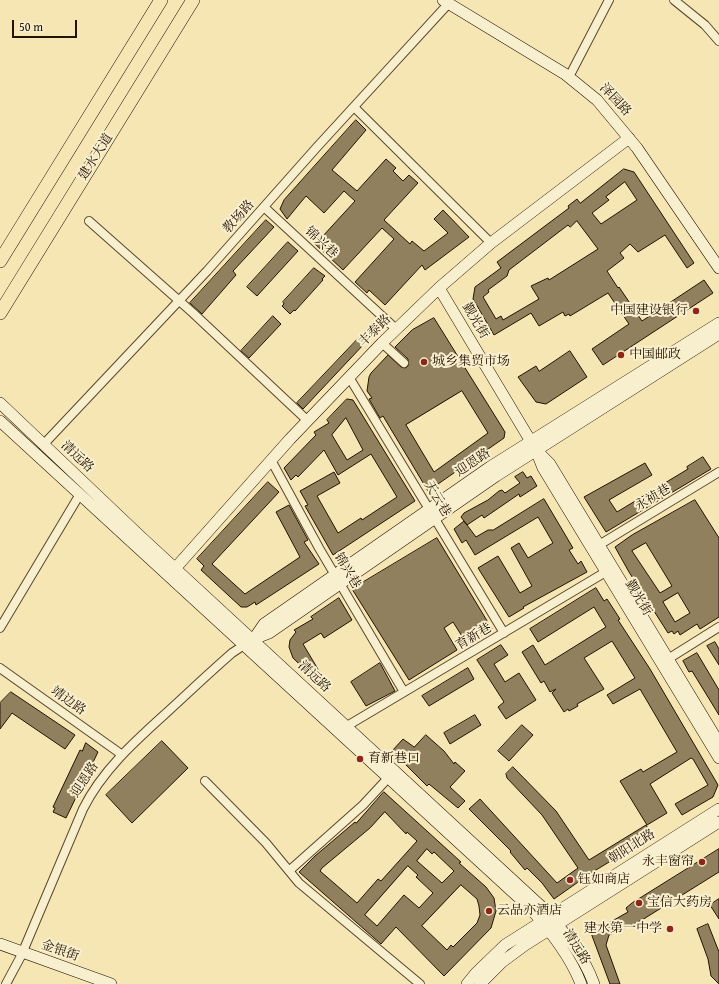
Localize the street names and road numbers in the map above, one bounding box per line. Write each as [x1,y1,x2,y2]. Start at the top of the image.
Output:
street label: 泽园路 [596,80,634,120]
street label: 建水大道 [76,131,116,183]
street label: 教场路 [220,197,258,237]
street label: 锦兴巷 [301,224,341,262]
street label: 觐光街 [458,300,492,342]
street label: 丰泰路 [356,312,394,350]
street label: 清远路 [57,438,97,476]
street label: 迎恩路 [452,446,494,480]
street label: 天云巷 [420,478,454,520]
street label: 永祯巷 [632,481,674,515]
street label: 锦兴巷 [330,550,364,592]
street label: 觐光街 [621,577,655,619]
street label: 育新巷 [453,620,495,654]
street label: 清远路 [294,658,334,696]
street label: 靖边路 [48,683,88,719]
street label: 迎恩路 [68,759,102,801]
street label: 朝阳北路 [606,827,658,867]
street label: 清远路 [559,926,593,968]
street label: 金银街 [39,937,81,965]

